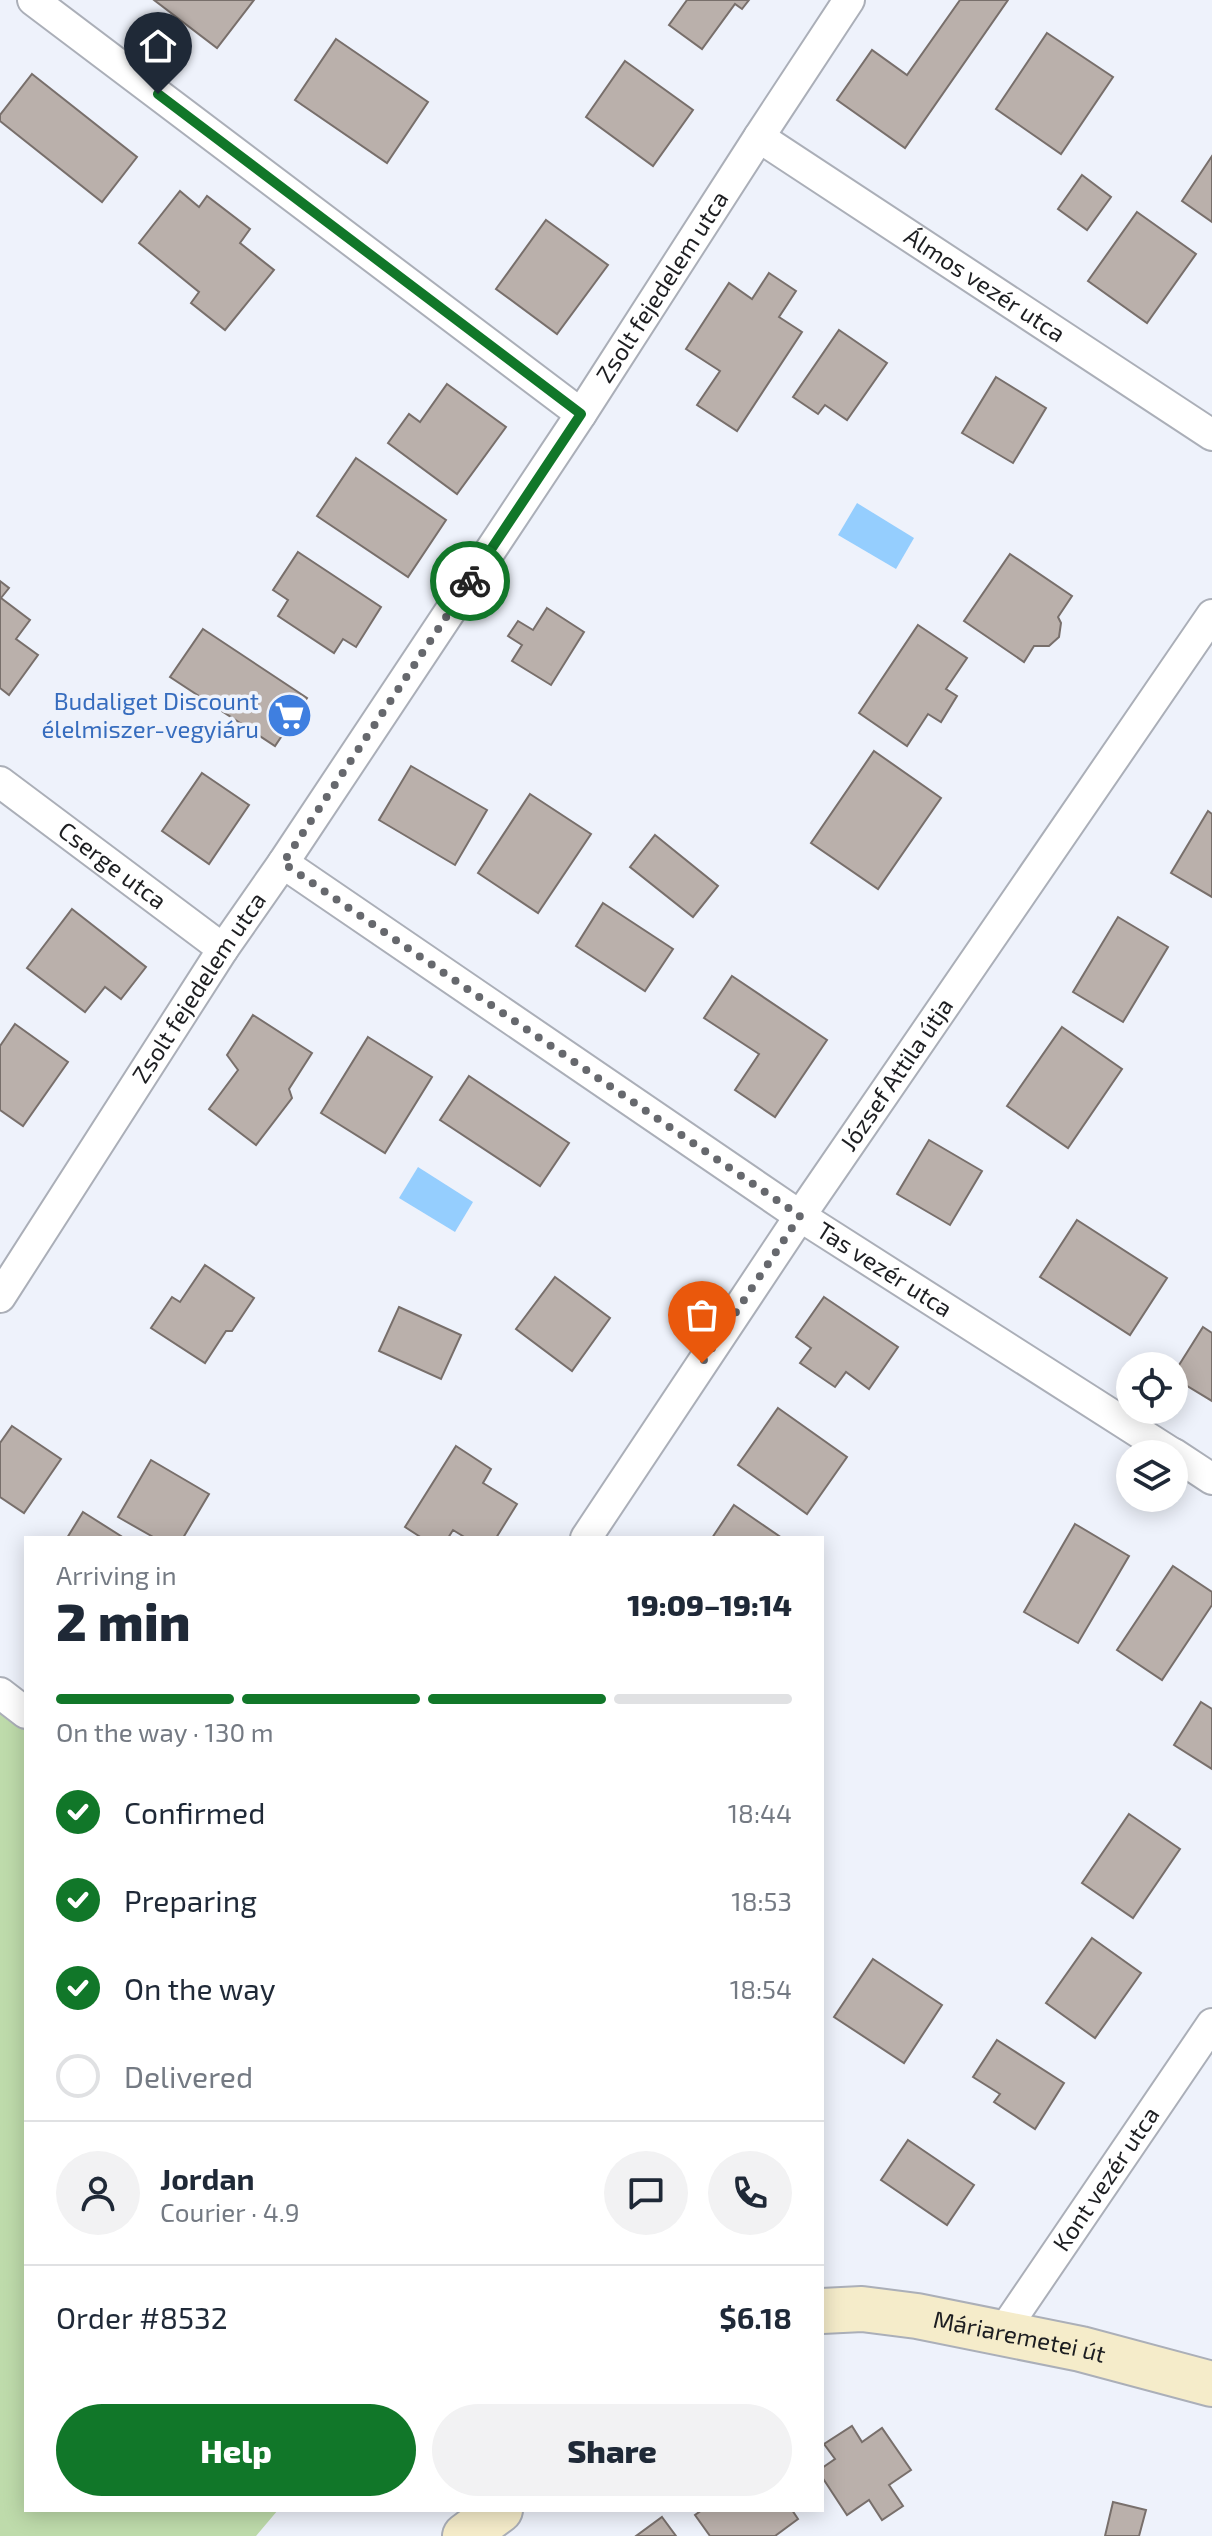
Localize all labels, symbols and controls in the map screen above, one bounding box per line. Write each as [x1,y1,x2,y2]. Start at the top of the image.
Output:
pin [124,12,192,94]
icon: home [136,24,180,68]
street label: Zsolt fejedelem utca [589,185,734,387]
street label: Álmos vezér utca [899,221,1071,348]
courier [430,541,510,621]
icon: bike [448,559,492,603]
place label: Budaliget Discount élelmiszer-vegyiáru [41,686,259,743]
supermarket icon: Budaliget Discount élelmiszer-vegyiáru [266,692,314,740]
street label: Cserge utca [53,815,173,915]
street label: Zsolt fejedelem utca [125,886,271,1088]
street label: József Attila útja [833,992,958,1156]
street label: Tas vezér utca [812,1215,958,1322]
pin [668,1281,736,1363]
icon: bag [680,1293,724,1337]
map controls [1116,1352,1188,1512]
button: locate [1116,1352,1188,1424]
button: layers [1116,1440,1188,1512]
text: Arriving in [56,1559,177,1590]
text: 19:09–19:14 [627,1586,792,1622]
text: 2 min [56,1589,191,1651]
text: On the way · 130 m [56,1716,274,1747]
icon: check [56,1790,100,1834]
text: Confirmed [124,1794,265,1830]
text: 18:44 [728,1797,792,1828]
icon: check [56,1878,100,1922]
text: Preparing [124,1882,257,1918]
text: 18:53 [731,1885,792,1916]
icon: check [56,1966,100,2010]
text: On the way [124,1970,276,2006]
text: 18:54 [730,1973,792,2004]
text: Delivered [124,2058,253,2094]
street label: Kont vezér utca [1046,2101,1165,2256]
button: person [56,2151,140,2235]
button: chat [604,2151,688,2235]
button: phone [708,2151,792,2235]
text: Jordan [160,2160,255,2196]
text: Courier · 4.9 [160,2196,300,2227]
text: Order #8532 [56,2299,228,2335]
text: $6.18 [719,2299,792,2335]
street label: Máriaremetei út [931,2304,1109,2368]
button: Help [56,2404,416,2496]
button: Share [432,2404,792,2496]

